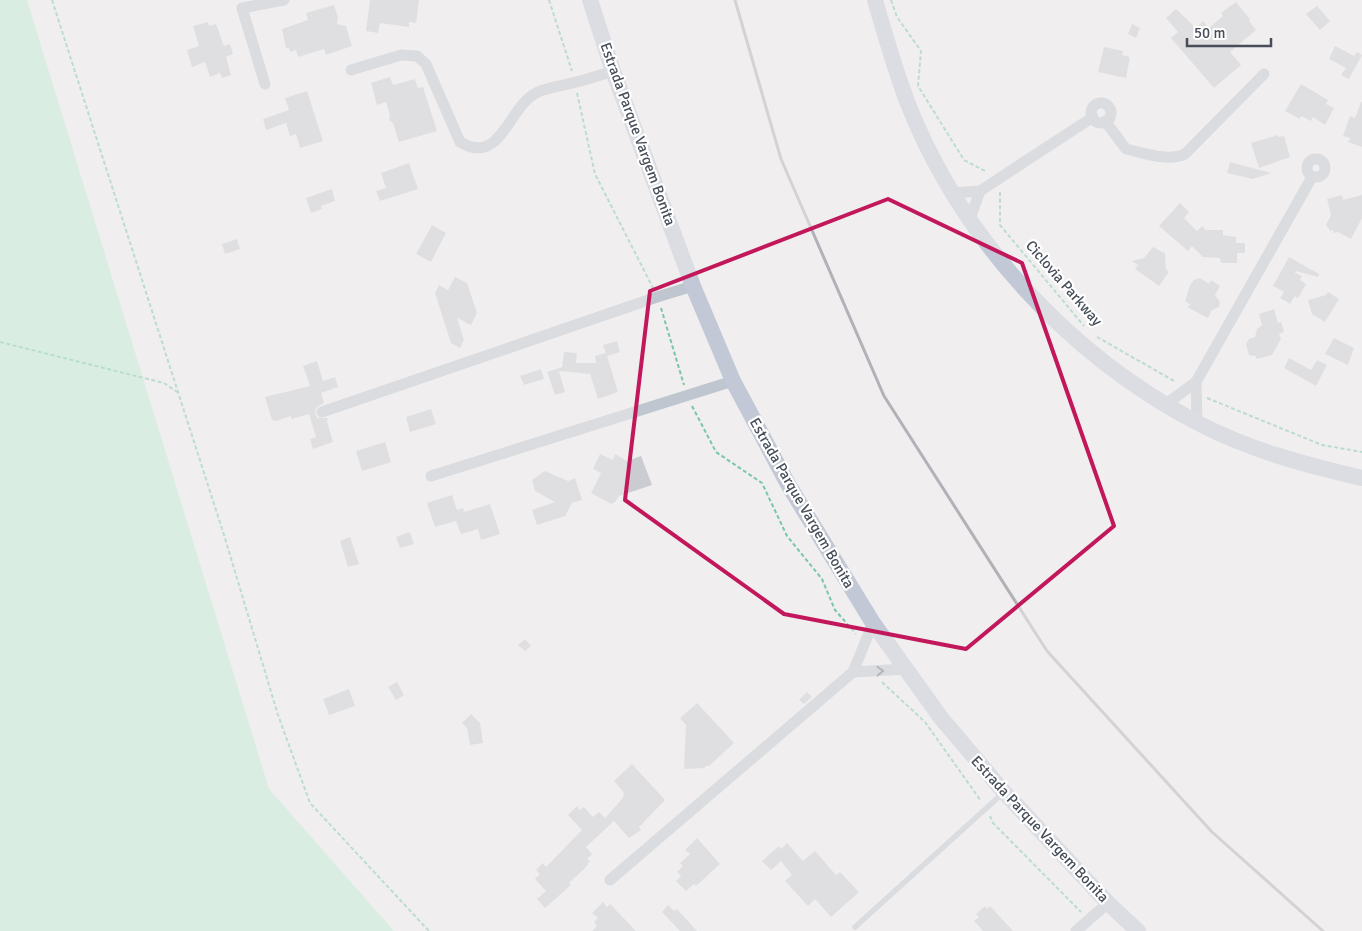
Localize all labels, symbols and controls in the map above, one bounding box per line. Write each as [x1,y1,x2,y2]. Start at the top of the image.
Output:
scale bar [1187,15,1271,47]
text: 50 m [1194,24,1225,42]
street label: Estrada Parque Vargem Bonita [596,40,680,228]
street label: Ciclovia Parkway [1022,236,1106,330]
street label: Estrada Parque Vargem Bonita [746,415,858,591]
one-way arrow [876,665,884,676]
street label: Estrada Parque Vargem Bonita [967,752,1113,906]

